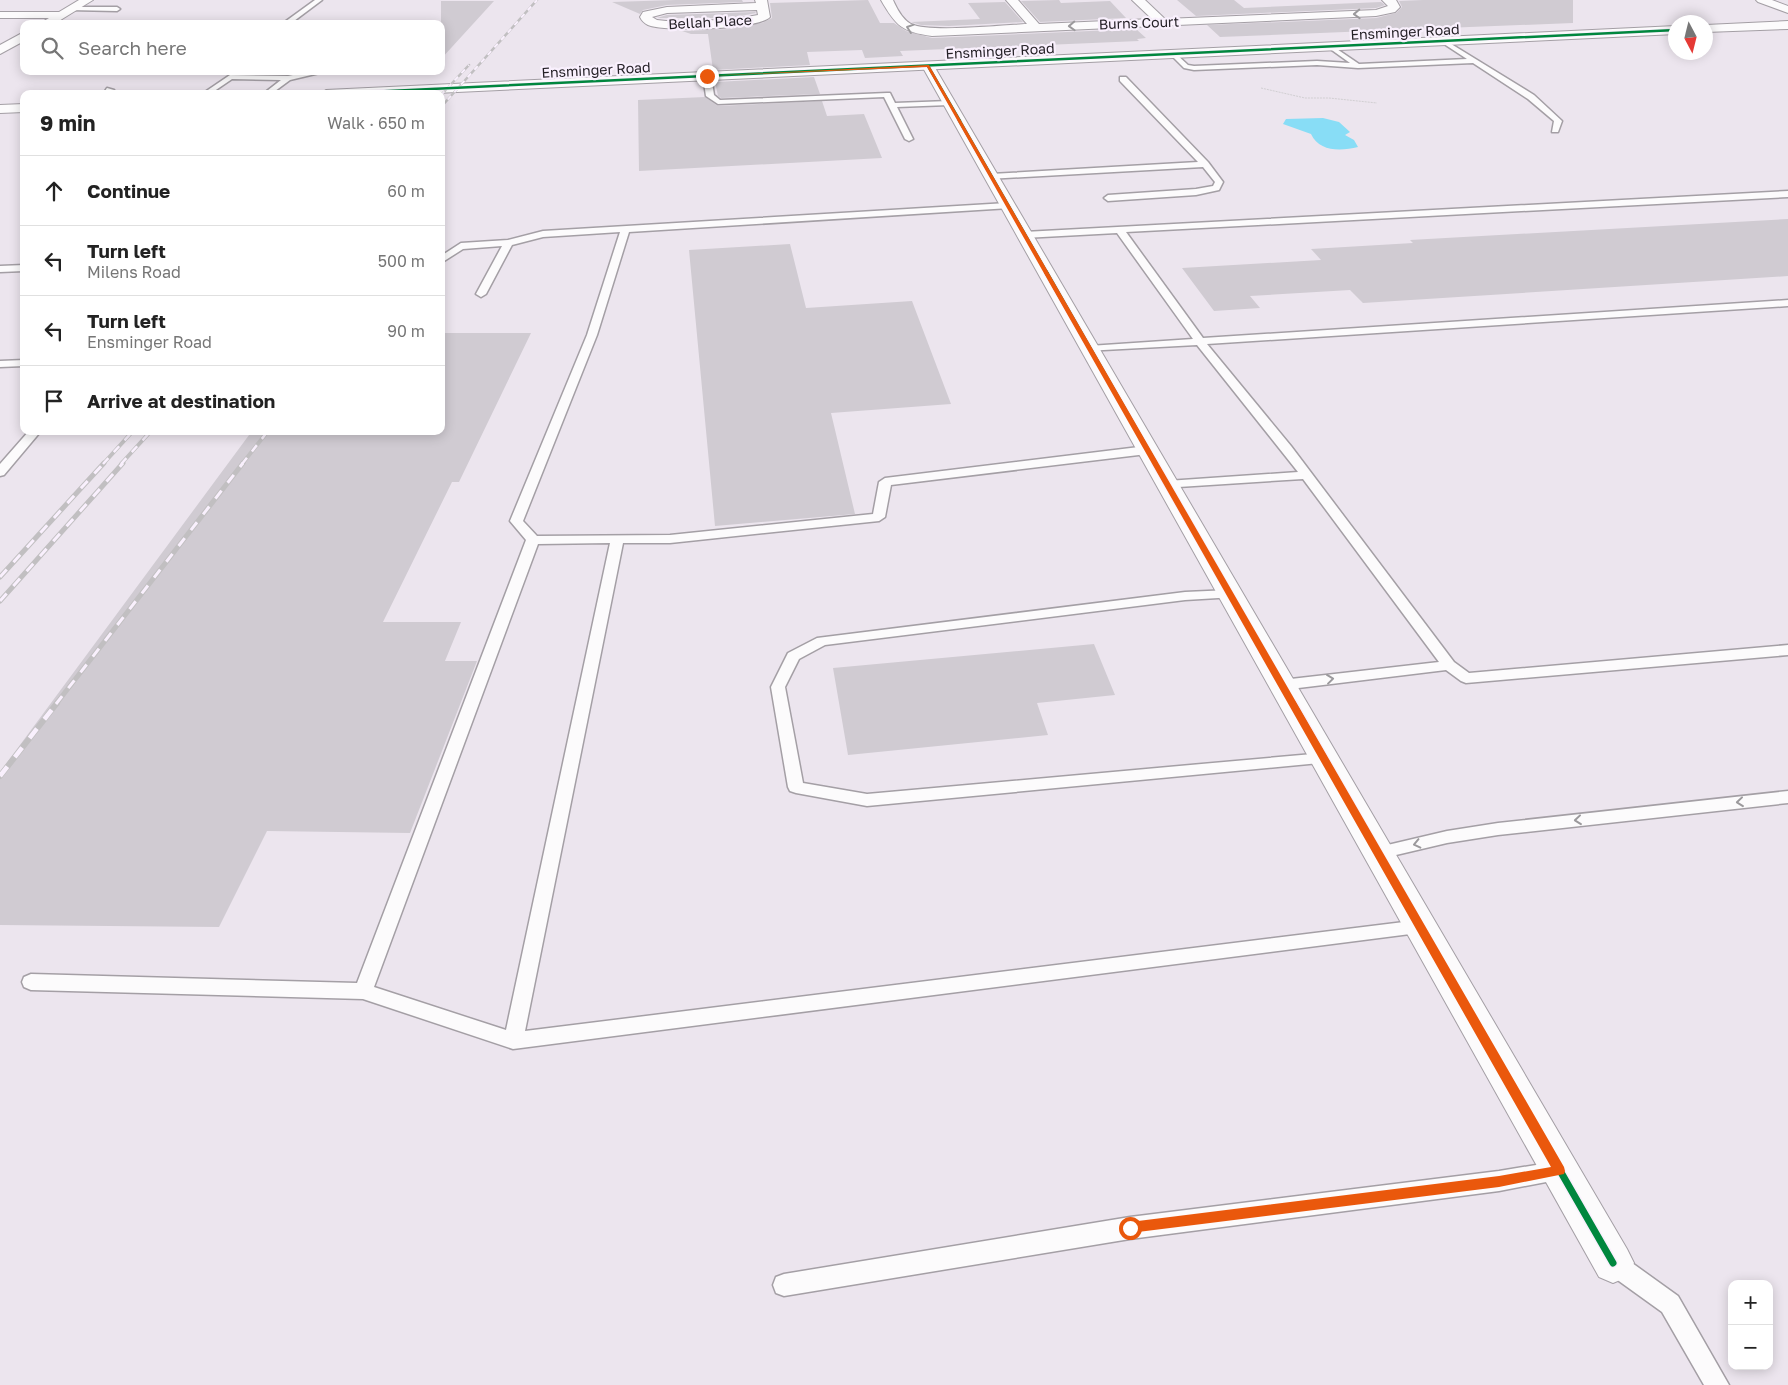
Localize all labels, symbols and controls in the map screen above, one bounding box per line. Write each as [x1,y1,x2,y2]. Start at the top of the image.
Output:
one-way arrow [1353,9,1360,19]
street label: Bellah Place [668,11,752,32]
street label: Burns Court [1098,13,1180,32]
north arrow [1668,15,1713,60]
search box [20,20,445,75]
street label: Ensminger Road [1350,20,1460,43]
one-way arrow [1068,21,1076,31]
one-way arrow [907,23,915,33]
icon: search [38,34,66,62]
text: Search here [78,36,187,59]
street label: Ensminger Road [945,39,1055,62]
street label: Ensminger Road [541,58,651,81]
route end [696,65,719,88]
text: 9 min [40,110,95,136]
text: Walk · 650 m [327,113,425,133]
icon: ahead [40,177,68,205]
text: Continue [87,179,170,202]
text: 60 m [387,181,425,201]
text: Turn left [87,239,166,262]
icon: left [40,247,68,275]
text: 500 m [378,251,425,271]
text: Milens Road [87,262,181,282]
text: Turn left [87,309,166,332]
icon: left [40,317,68,345]
text: 90 m [387,321,425,341]
text: Ensminger Road [87,332,212,352]
icon: arrive [40,387,68,415]
text: Arrive at destination [87,389,275,412]
one-way arrow [1327,674,1335,685]
one-way arrow [1735,796,1743,807]
one-way arrow [1574,814,1582,825]
one-way arrow [1413,838,1422,849]
route start [1119,1217,1142,1240]
map controls [1728,1280,1773,1370]
button: + [1728,1280,1773,1325]
button: − [1728,1325,1773,1370]

